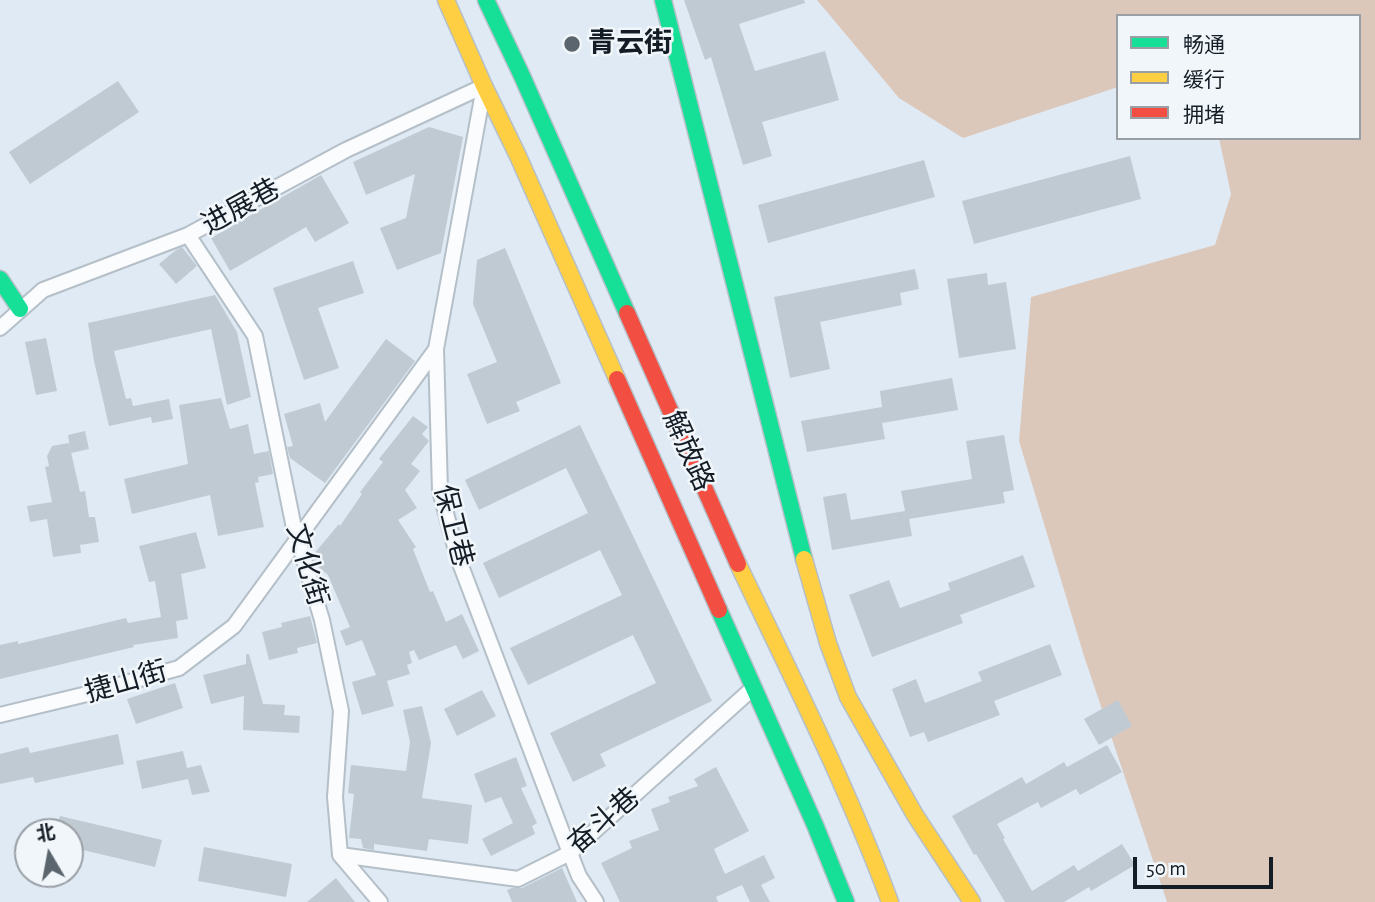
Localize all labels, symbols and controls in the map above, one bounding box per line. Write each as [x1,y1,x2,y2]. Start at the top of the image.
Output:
legend [1116,14,1361,140]
place label: 青云街 [588,27,672,61]
marker: 青云街 [562,34,582,54]
text: 畅通 [1183,35,1225,56]
text: 缓行 [1183,70,1225,91]
text: 拥堵 [1183,105,1225,126]
street label: 进展巷 [196,172,286,242]
street label: 解放路 [656,406,720,496]
street label: 保卫巷 [427,481,479,571]
street label: 文化街 [279,520,335,610]
street label: 捷山街 [81,654,171,710]
street label: 奋斗巷 [561,781,647,861]
north arrow [14,818,84,888]
text: 北 [35,823,57,845]
scale bar [1137,842,1277,886]
text: 50 m [1146,858,1186,879]

